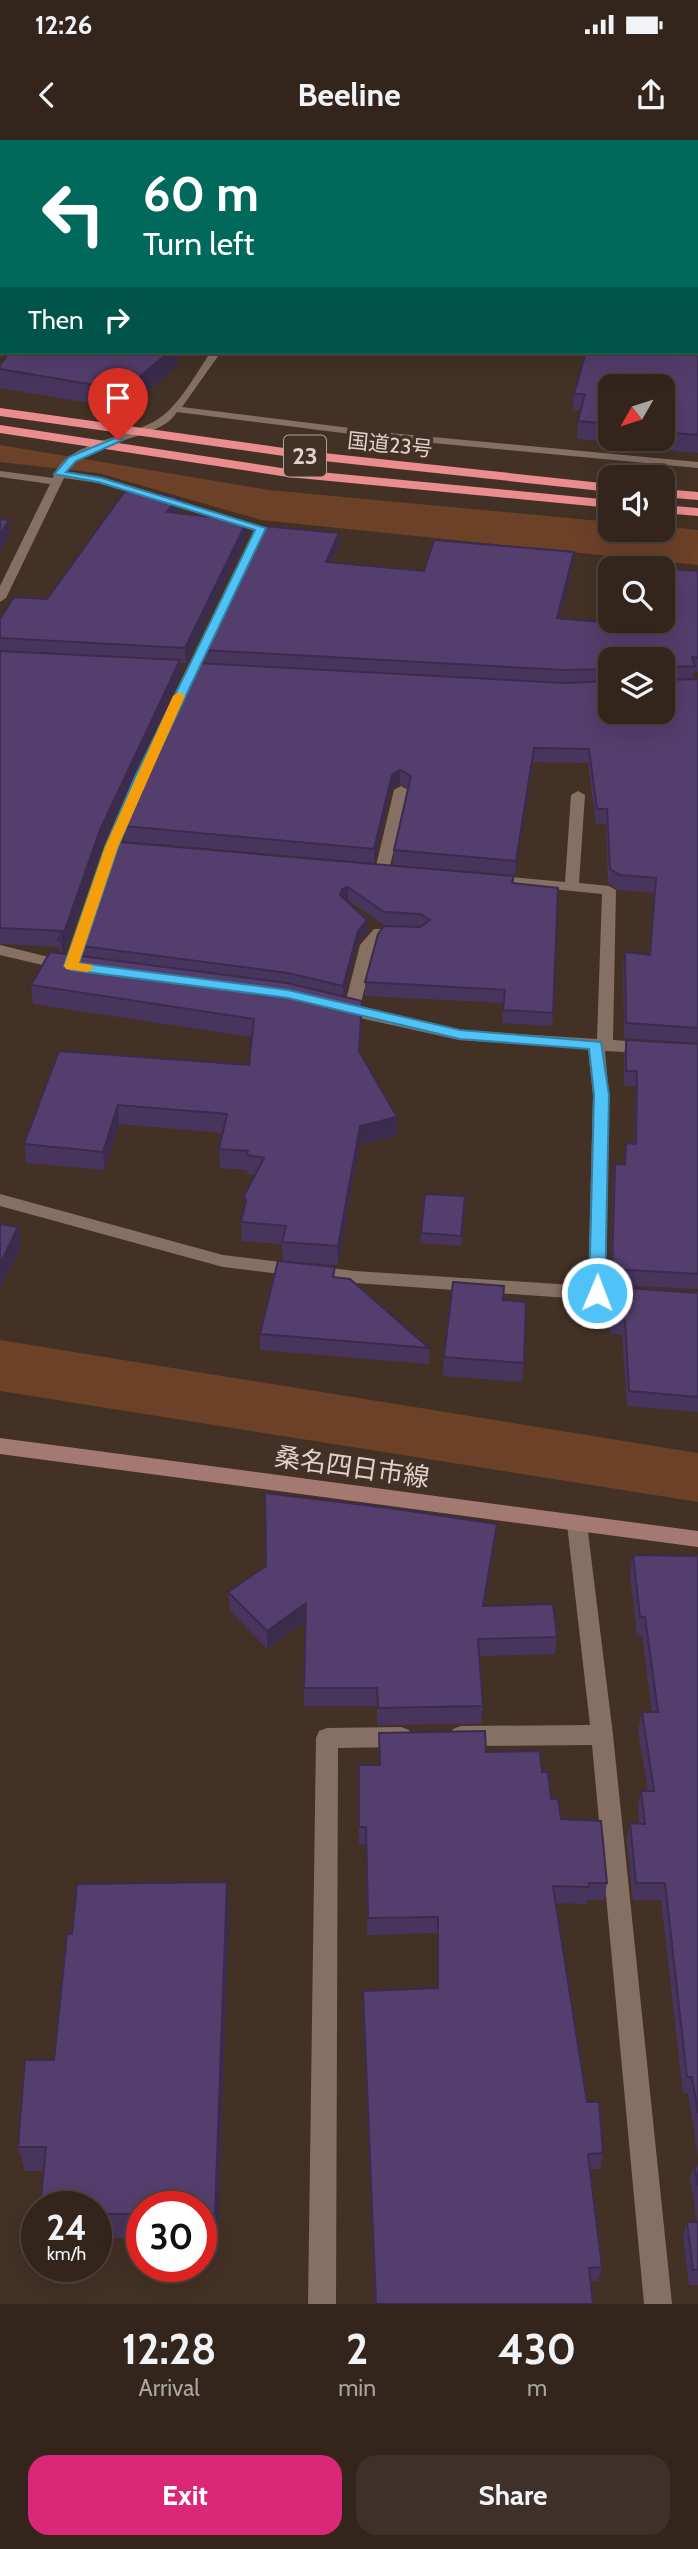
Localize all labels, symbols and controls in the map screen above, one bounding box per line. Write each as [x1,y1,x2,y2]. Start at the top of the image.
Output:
text: 12:26 [35,9,93,41]
text: Beeline [297,75,401,114]
icon: back [28,76,66,114]
icon: share [632,76,670,114]
text: 60 m [143,164,259,223]
icon: left [28,168,119,259]
text: Turn left [143,224,254,263]
icon: right [98,301,136,339]
text: Then [28,304,84,336]
pin [88,368,148,440]
north arrow [598,374,676,452]
map controls [598,374,675,724]
icon: arrive [99,379,137,417]
street label: 国道23号 [346,428,434,461]
road number: 23 [284,436,326,477]
button: sound [598,465,675,542]
button: search [598,556,675,633]
button: layers [598,647,675,724]
position arrow [560,1256,634,1330]
street label: 桑名四日市線 [273,1440,431,1494]
speed limit sign: 30 [126,2191,217,2282]
text: 24 [46,2206,87,2249]
text: km/h [47,2243,86,2265]
text: 12:28 [122,2323,216,2375]
text: 2 [346,2323,368,2375]
text: 430 [498,2323,576,2375]
text: Arrival [138,2374,200,2402]
text: min [338,2374,376,2402]
text: m [527,2374,547,2402]
button: Exit [28,2455,342,2535]
button: Share [356,2455,670,2535]

